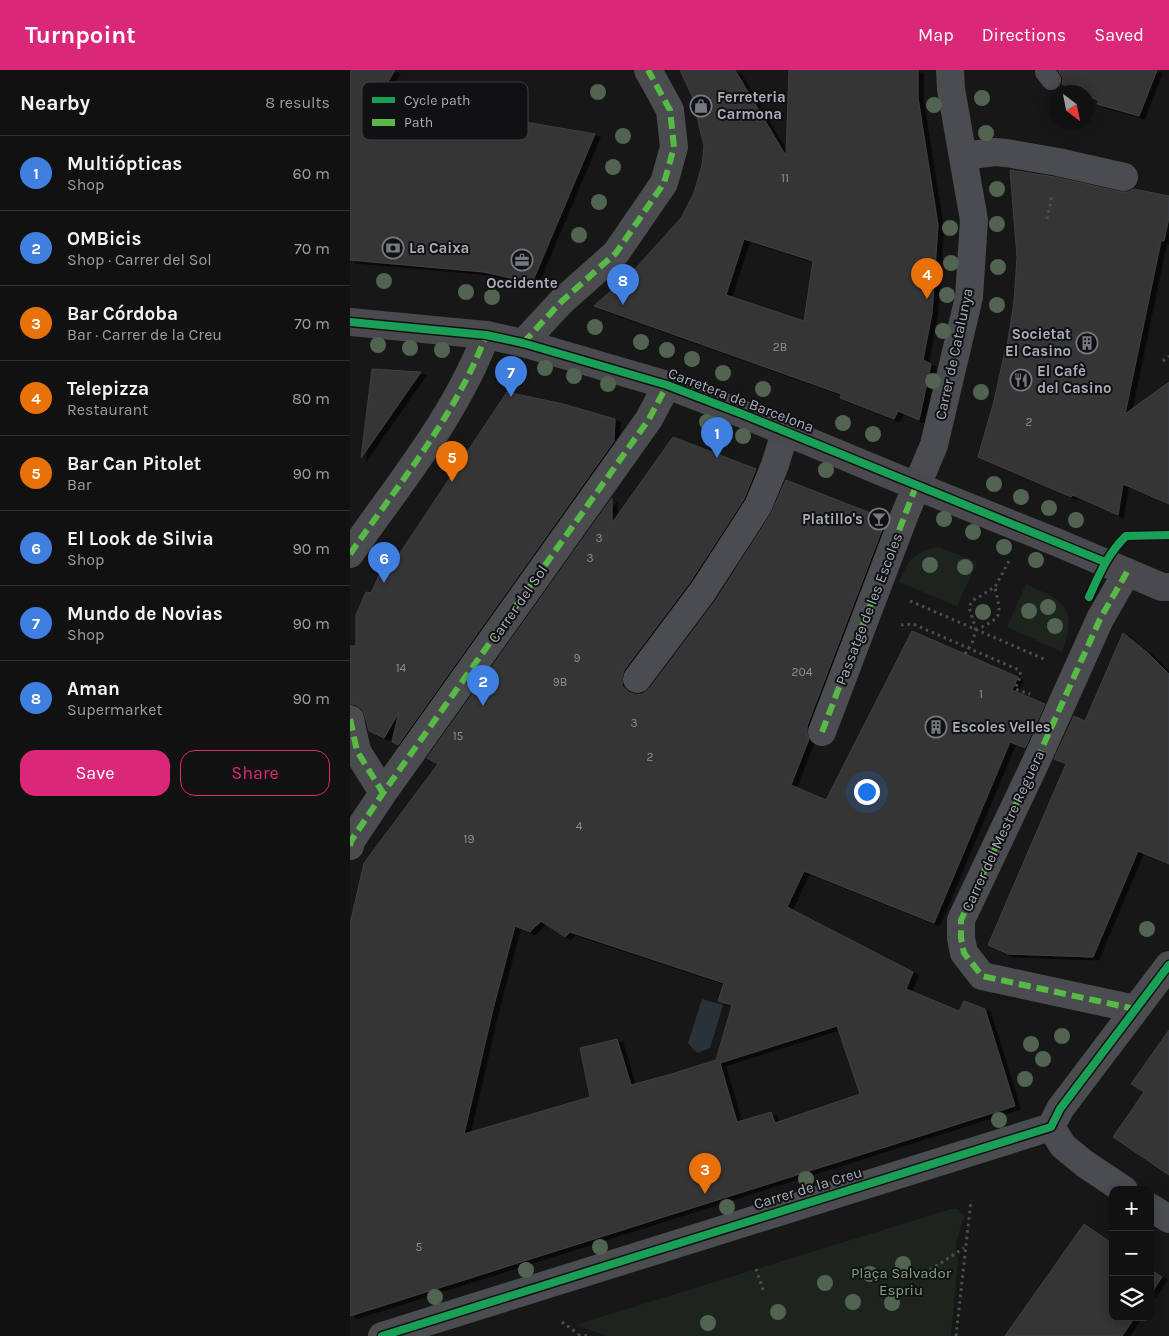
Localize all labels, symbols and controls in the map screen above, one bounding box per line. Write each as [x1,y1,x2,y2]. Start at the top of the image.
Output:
text: Turnpoint [25,21,136,49]
text: Map [918,24,954,46]
text: Directions [982,24,1066,46]
text: Saved [1094,24,1144,46]
legend [362,82,528,140]
north arrow [1049,85,1094,130]
place label: Ferreteria Carmona [717,88,786,123]
text: Nearby [20,91,90,115]
text: Cycle path [404,92,470,109]
text: 8 results [265,93,330,112]
shop icon: Ferreteria Carmona [689,94,713,118]
text: Path [404,114,433,131]
text: Multiópticas [67,153,182,175]
text: 1 [33,164,39,183]
text: 60 m [293,164,330,183]
house number: 11 [781,171,789,185]
text: Shop [67,175,104,194]
text: OMBicis [67,228,141,250]
bank icon: La Caixa [381,236,405,260]
text: 2 [31,239,41,258]
text: 70 m [294,239,330,258]
place label: La Caixa [409,239,469,257]
office icon: Occidente [510,248,534,272]
text: Shop · Carrer del Sol [67,250,212,269]
pin: 4 [911,258,943,299]
pin: 8 [607,264,639,305]
place label: Occidente [486,274,558,292]
street label: Carrer de Catalunya [931,287,977,421]
text: Bar Córdoba [67,303,178,325]
text: 3 [31,314,41,333]
text: 70 m [294,314,330,333]
text: Bar · Carrer de la Creu [67,325,222,344]
place label: Societat El Casino [1005,325,1071,360]
building icon: Societat El Casino [1075,331,1099,355]
house number: 2B [773,340,787,354]
pin: 7 [495,356,527,397]
place label: El Cafè del Casino [1037,362,1111,397]
street label: Carretera de Barcelona [665,364,817,436]
restaurant icon: El Cafè del Casino [1009,368,1033,392]
text: Telepizza [67,378,149,400]
text: 4 [31,389,41,408]
text: 80 m [292,389,330,408]
text: Restaurant [67,400,148,419]
house number: 2 [1026,415,1033,429]
pin: 1 [701,417,733,458]
pin: 5 [436,441,468,482]
text: Bar Can Pitolet [67,453,201,475]
text: 5 [31,464,41,483]
text: 90 m [292,464,330,483]
text: Bar [67,475,92,494]
bar icon: Platillo's [867,507,891,531]
place label: Platillo's [802,510,863,528]
text: El Look de Silvia [67,528,214,550]
street label: Passatge de les Escoles [832,530,906,688]
house number: 3 [595,531,603,545]
text: 6 [31,539,41,558]
text: 90 m [292,539,330,558]
pin: 6 [368,542,400,583]
text: Shop [67,550,104,569]
house number: 3 [586,551,594,565]
street label: Carrer del Sol [485,562,551,646]
text: Mundo de Novias [67,603,223,625]
text: 7 [32,614,40,633]
text: 90 m [292,614,330,633]
text: Shop [67,625,104,644]
house number: 9 [574,651,581,665]
house number: 14 [396,661,407,675]
pin: 2 [467,665,499,706]
house number: 204 [792,665,813,679]
house number: 9B [553,675,567,689]
text: Aman [67,678,120,700]
house number: 1 [979,687,983,701]
text: 8 [31,689,41,708]
text: 90 m [292,689,330,708]
text: Supermarket [67,700,163,719]
building icon: Escoles Velles [924,715,948,739]
house number: 3 [630,716,638,730]
place label: Escoles Velles [952,718,1051,736]
house number: 15 [453,729,464,743]
street label: Carrer del Mestre Reguera [958,748,1048,914]
button: Save [20,750,170,796]
button: Share [180,750,330,796]
house number: 2 [647,750,654,764]
your location [854,779,880,805]
house number: 4 [576,819,583,833]
house number: 19 [464,832,474,846]
pin: 3 [689,1153,721,1194]
street label: Carrer de la Creu [752,1163,864,1213]
map controls [1109,1186,1154,1321]
button: + [1109,1186,1154,1231]
button: − [1109,1231,1154,1276]
house number: 5 [416,1240,423,1254]
park label: Plaça Salvador Espriu [851,1264,952,1299]
button: layers [1109,1276,1154,1321]

